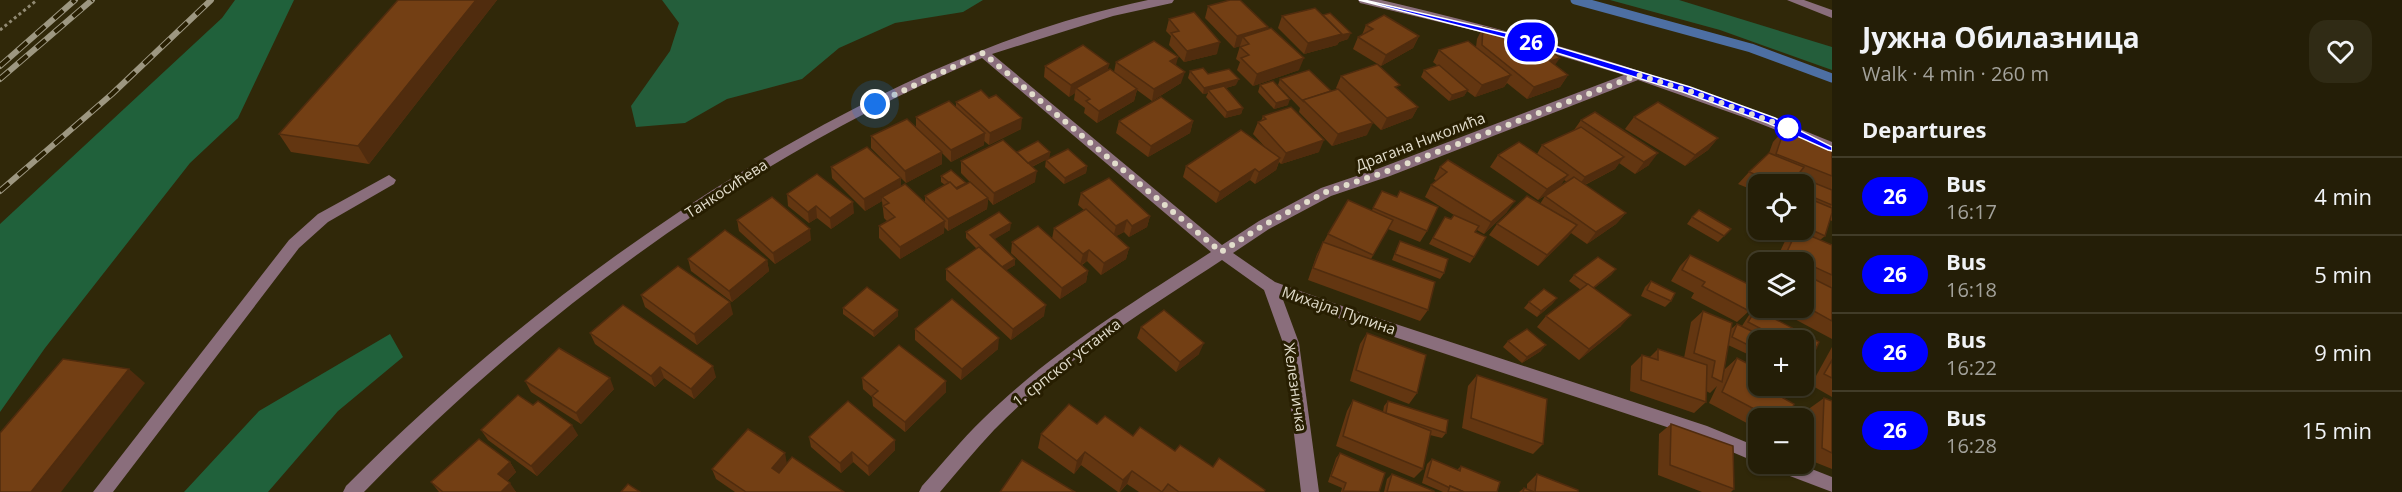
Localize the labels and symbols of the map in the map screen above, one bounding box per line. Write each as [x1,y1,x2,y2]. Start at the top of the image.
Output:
line badge: 26 [1504,22,1558,62]
your location [860,89,890,119]
street label: Драгана Николића [1352,107,1488,175]
unlabelled marker [1775,115,1801,141]
street label: Танкосићева [681,154,771,222]
street label: Михајла Пупина [1280,281,1398,339]
street label: 1. српског устанка [1008,313,1124,411]
street label: Железничка [1280,341,1312,433]

